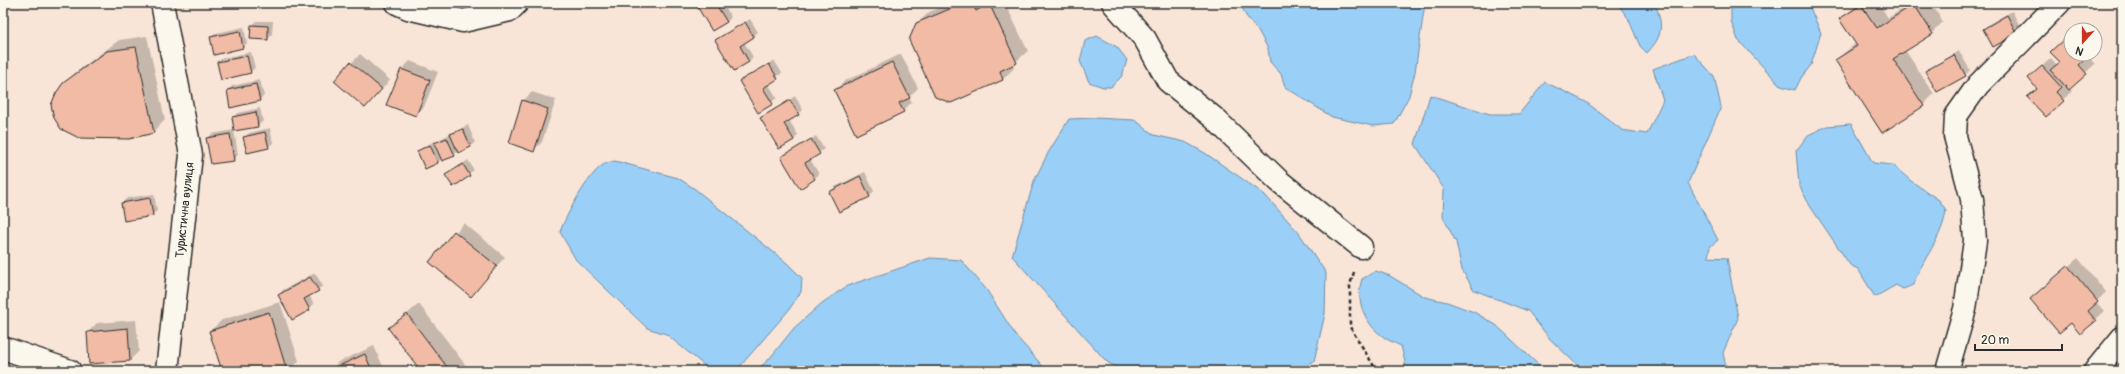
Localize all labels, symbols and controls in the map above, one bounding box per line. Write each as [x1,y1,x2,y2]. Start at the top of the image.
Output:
north arrow [2063,22,2103,62]
text: N [2073,43,2085,58]
street label: Туристична вулиця [173,161,198,259]
scale bar [1975,326,2062,352]
text: 20 m [1981,333,2010,348]

